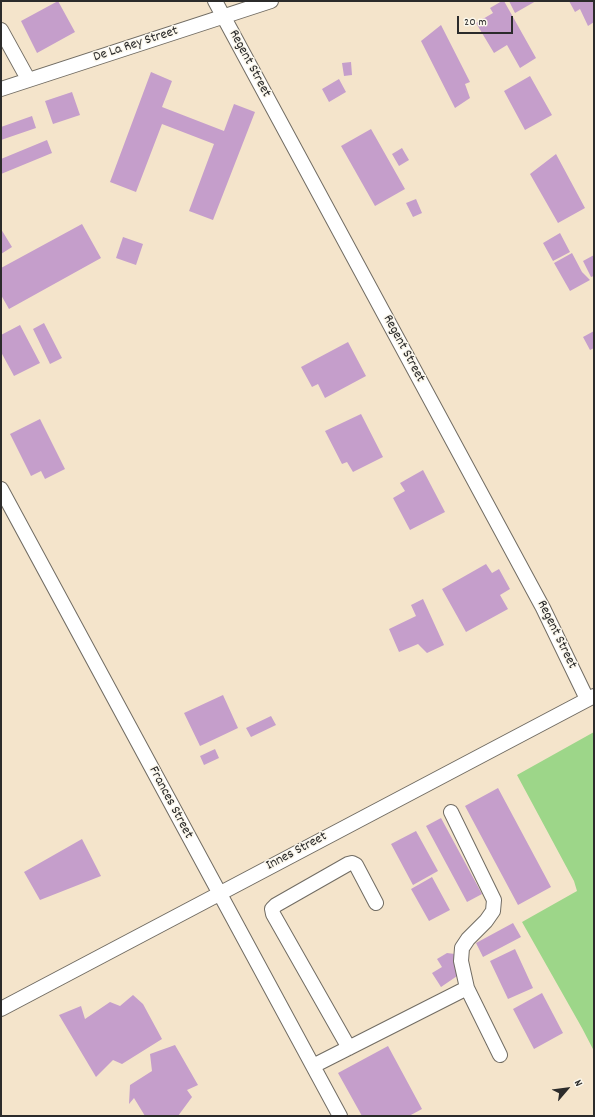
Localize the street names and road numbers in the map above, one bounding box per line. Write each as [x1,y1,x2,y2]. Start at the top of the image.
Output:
street label: De La Rey Street [92,23,180,67]
street label: Regent Street [224,27,274,101]
street label: Regent Street [378,312,428,386]
street label: Regent Street [532,598,580,672]
street label: Frances Street [144,764,196,842]
street label: Innes Street [264,829,330,875]

